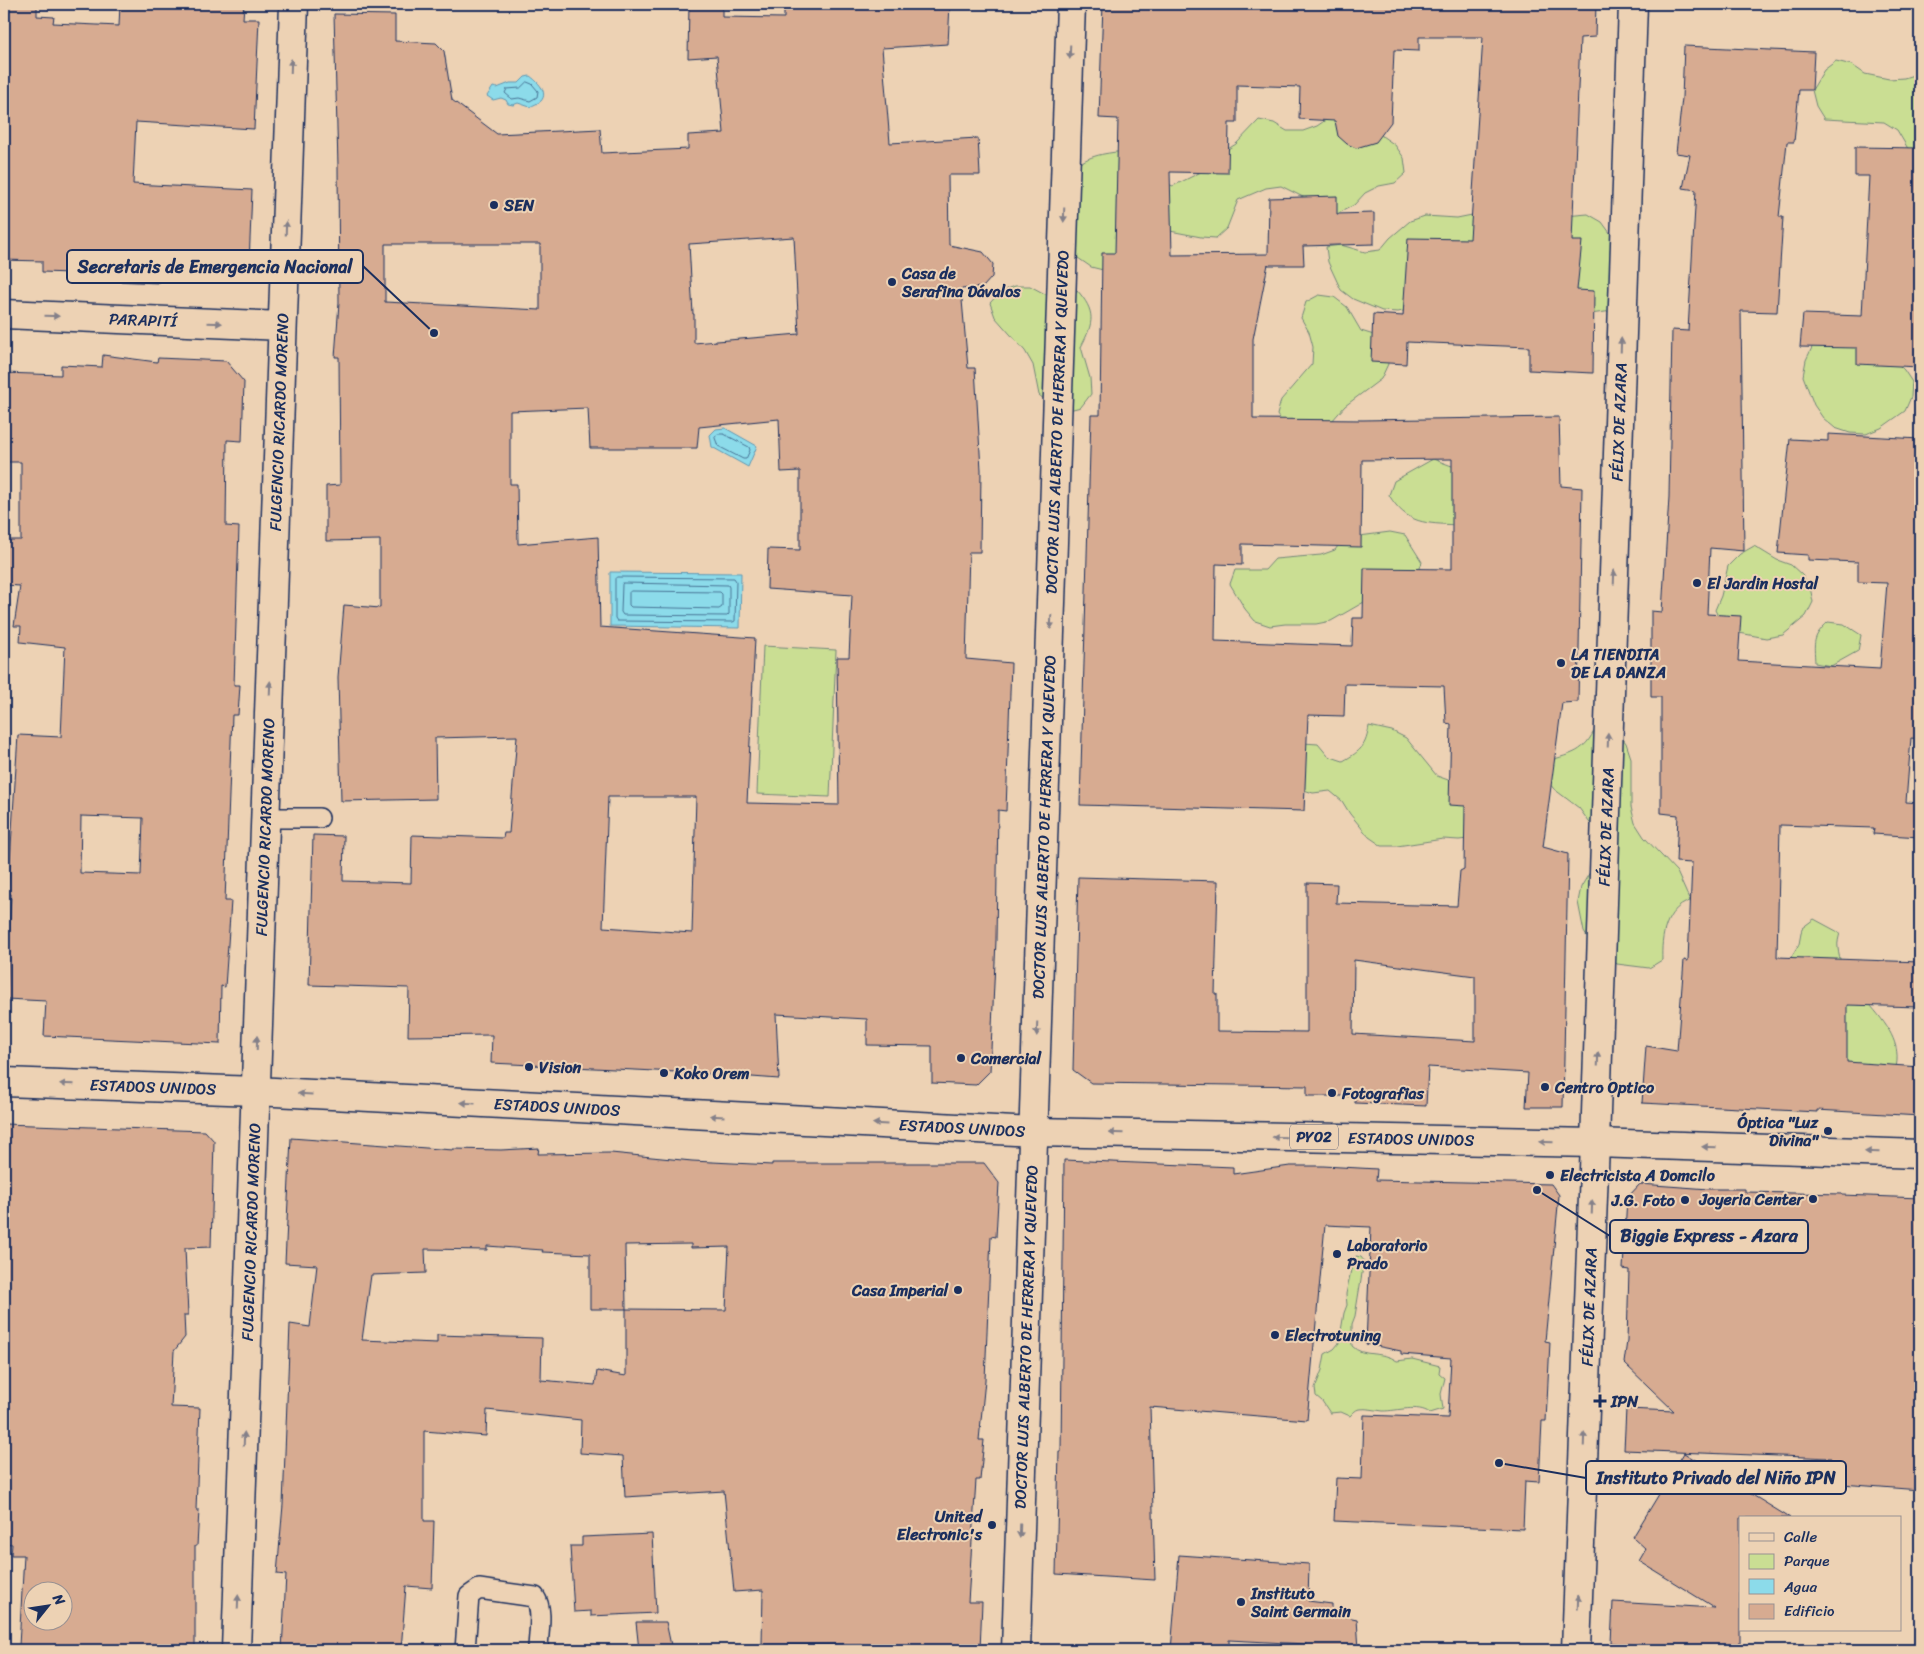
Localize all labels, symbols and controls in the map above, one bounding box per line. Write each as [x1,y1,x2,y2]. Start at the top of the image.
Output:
one-way arrow [1066,45,1074,61]
one-way arrow [288,58,296,74]
place label: SEN [503,191,535,220]
marker: SEN [488,199,500,211]
one-way arrow [1060,207,1068,223]
one-way arrow [282,220,290,236]
street label: DOCTOR LUIS ALBERTO DE HERRERA Y QUEVEDO [1036,249,1078,595]
callout: Secretaris de Emergencia Nacional [67,250,363,283]
text: Secretaris de Emergencia Nacional [76,251,353,283]
place label: Casa de Serafina Dávalos [901,259,1021,306]
marker: Casa de Serafina Dávalos [886,276,898,288]
street label: PARAPITÍ [108,304,179,336]
one-way arrow [45,312,61,320]
street label: FULGENCIO RICARDO MORENO [261,312,297,532]
one-way arrow [207,319,223,327]
one-way arrow [1618,337,1626,353]
street label: FÉLIX DE AZARA [1602,362,1636,482]
one-way arrow [1610,569,1618,585]
place label: El Jardin Hostal [1707,569,1819,598]
marker: El Jardin Hostal [1691,577,1703,589]
one-way arrow [1046,614,1054,630]
place label: LA TIENDITA DE LA DANZA [1571,640,1666,687]
street label: DOCTOR LUIS ALBERTO DE HERRERA Y QUEVEDO [1023,654,1065,1000]
marker: LA TIENDITA DE LA DANZA [1555,657,1567,669]
one-way arrow [266,680,274,696]
street label: FULGENCIO RICARDO MORENO [247,717,283,937]
one-way arrow [1605,731,1613,747]
street label: FÉLIX DE AZARA [1589,767,1623,887]
one-way arrow [1033,1022,1041,1038]
one-way arrow [254,1035,262,1051]
place label: Comercial [970,1044,1043,1073]
one-way arrow [1594,1051,1602,1067]
marker: Comercial [955,1052,967,1064]
place label: Vision [539,1053,582,1082]
place label: Koko Orem [673,1059,750,1088]
marker: Vision [523,1061,535,1073]
marker: Koko Orem [658,1067,670,1079]
street label: ESTADOS UNIDOS [89,1070,217,1104]
place label: Centro Optico [1554,1073,1655,1102]
place label: Fotografias [1341,1079,1425,1108]
one-way arrow [59,1080,75,1088]
marker: Centro Optico [1539,1081,1551,1093]
marker: Fotografias [1326,1087,1338,1099]
street label: ESTADOS UNIDOS [493,1089,621,1125]
one-way arrow [297,1090,313,1098]
one-way arrow [459,1098,475,1106]
place label: Óptica "Luz Divina" [1736,1108,1819,1155]
street label: ESTADOS UNIDOS [898,1110,1026,1146]
one-way arrow [709,1111,725,1119]
one-way arrow [871,1120,887,1128]
street label: FULGENCIO RICARDO MORENO [233,1122,269,1342]
street label: ESTADOS UNIDOS [1347,1123,1475,1155]
road number: PY02 [1290,1124,1338,1150]
marker: Óptica "Luz Divina" [1822,1125,1834,1137]
one-way arrow [1108,1129,1124,1137]
one-way arrow [1271,1133,1287,1141]
one-way arrow [1538,1138,1554,1146]
one-way arrow [1701,1143,1717,1151]
one-way arrow [1863,1148,1879,1156]
place label: Electricista A Domcilo [1560,1161,1716,1190]
street label: DOCTOR LUIS ALBERTO DE HERRERA Y QUEVEDO [1005,1164,1047,1510]
marker: Electricista A Domcilo [1544,1169,1556,1181]
place label: Joyeria Center [1699,1185,1804,1214]
place label: J.G. Foto [1611,1186,1676,1215]
marker: Joyeria Center [1807,1193,1819,1205]
marker: J.G. Foto [1679,1194,1691,1206]
one-way arrow [1589,1199,1597,1215]
callout: Biggie Express - Azara [1610,1220,1808,1253]
text: Biggie Express - Azara [1620,1220,1799,1252]
place label: Laboratorio Prado [1347,1231,1427,1278]
street label: FÉLIX DE AZARA [1572,1247,1606,1367]
marker: Laboratorio Prado [1331,1248,1343,1260]
place label: Casa Imperial [851,1276,949,1305]
marker: Casa Imperial [952,1284,964,1296]
place label: Electrotuning [1285,1321,1382,1350]
marker: Electrotuning [1269,1329,1281,1341]
place label: IPN [1610,1387,1639,1416]
marker: IPN [1593,1394,1607,1408]
one-way arrow [240,1431,248,1447]
one-way arrow [1580,1431,1588,1447]
callout: Instituto Privado del Niño IPN [1586,1461,1846,1494]
text: Instituto Privado del Niño IPN [1595,1462,1836,1494]
place label: United Electronic's [897,1502,984,1549]
legend [1739,1516,1902,1632]
marker: United Electronic's [986,1519,998,1531]
one-way arrow [1016,1523,1024,1539]
text: Calle [1784,1524,1817,1550]
text: Parque [1784,1548,1829,1574]
text: Agua [1783,1574,1817,1600]
place label: Instituto Saint Germain [1250,1579,1351,1626]
north arrow [22,1582,72,1632]
text: N [45,1588,72,1610]
one-way arrow [234,1593,242,1609]
one-way arrow [1574,1593,1582,1609]
marker: Instituto Saint Germain [1235,1596,1247,1608]
text: Edificio [1784,1598,1835,1624]

